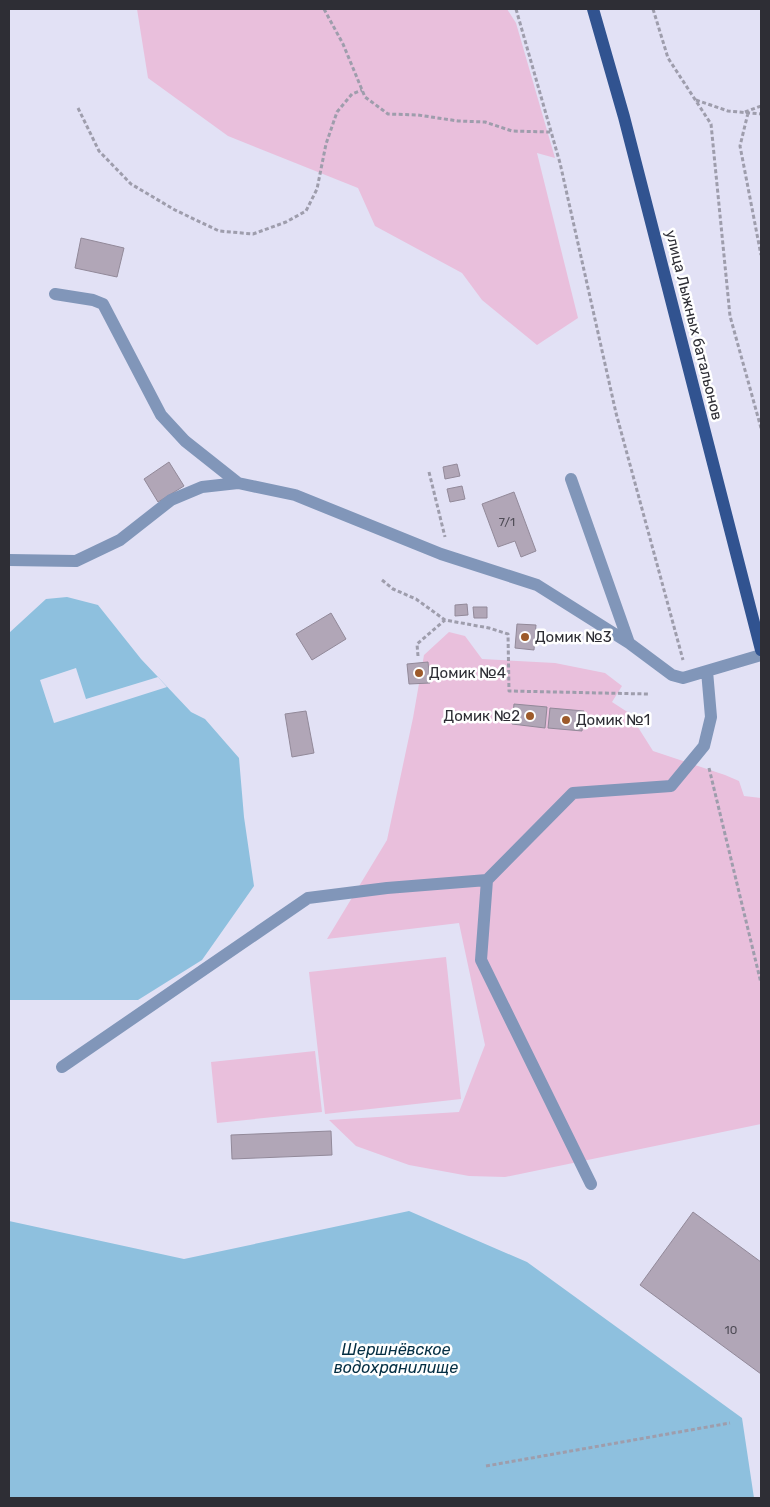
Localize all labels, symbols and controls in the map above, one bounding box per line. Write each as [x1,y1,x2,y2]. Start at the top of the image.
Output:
street label: улица Лыжных батальонов [662,228,726,422]
house number: 7/1 [499,515,515,529]
place label: Домик №3 [535,628,612,646]
marker: Домик №3 [519,631,531,643]
place label: Домик №4 [429,664,506,682]
marker: Домик №4 [413,667,425,679]
place label: Домик №2 [444,707,520,725]
marker: Домик №2 [524,710,536,722]
place label: Домик №1 [576,711,650,729]
marker: Домик №1 [560,714,572,726]
house number: 10 [725,1323,737,1337]
water label: Шершнёвское водохранилище [334,1340,458,1377]

